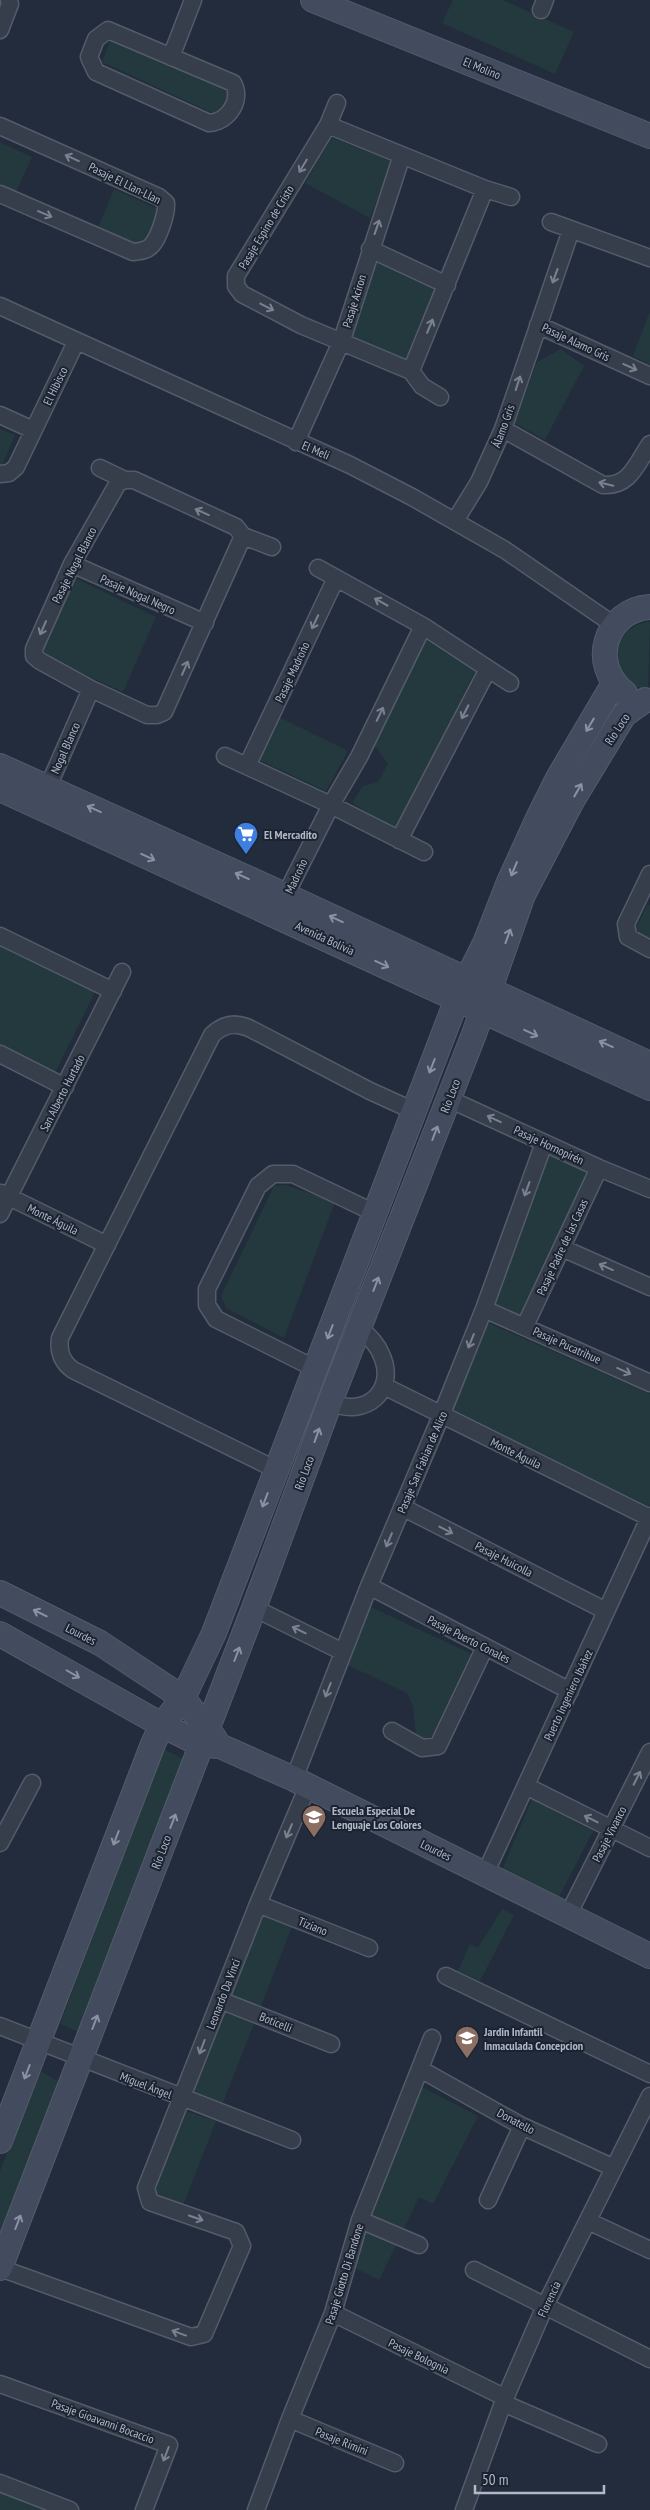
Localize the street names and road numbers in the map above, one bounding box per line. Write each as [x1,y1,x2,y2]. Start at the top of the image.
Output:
street label: El Molino [461,54,503,82]
street label: Pasaje El Llan-Llan [86,159,164,207]
street label: Pasaje Espino de Cristo [235,182,297,272]
street label: Pasaje Aciron [339,273,369,329]
street label: Pasaje Alamo Gris [540,320,612,364]
street label: El Hibisco [39,364,71,408]
street label: Álamo Gris [488,402,518,450]
street label: El Meli [300,438,332,462]
street label: Pasaje Nogal Blanco [48,524,100,606]
street label: Pasaje Nogal Negro [98,571,178,617]
street label: Pasaje Madroño [271,639,313,705]
street label: Río Loco [601,710,633,748]
street label: Nogal Blanco [47,720,83,776]
street label: Madroño [281,856,311,896]
street label: Avenida Bolivia [293,918,357,958]
street label: San Alberto Hurtado [36,1052,88,1134]
street label: Río Loco [437,1077,463,1115]
street label: Pasaje Hornopirén [512,1122,586,1168]
street label: Pasaje Padre de las Casas [533,1196,591,1298]
street label: Monte Águila [25,1200,81,1238]
street label: Pasaje Pucatrihue [531,1323,603,1367]
street label: Pasaje San Fabian de Alico [394,1409,450,1515]
street label: Monte Águila [488,1434,544,1472]
street label: Río Loco [291,1454,317,1492]
street label: Pasaje Huicolla [473,1538,536,1580]
street label: Pasaje Puerto Conales [425,1612,513,1666]
street label: Lourdes [63,1620,99,1648]
street label: Puerto Ingeniero Ibáñez [540,1647,596,1743]
street label: Pasaje Vivanco [589,1804,629,1864]
street label: Río Loco [148,1833,174,1871]
street label: Lourdes [418,1836,454,1864]
street label: Tiziano [296,1913,330,1939]
street label: Leonardo Da Vinci [203,1957,243,2031]
street label: Boticelli [257,2009,295,2035]
street label: Miguel Ángel [118,2068,174,2102]
street label: Donatello [495,2105,537,2137]
street label: Pasaje Giotto Di Bandone [322,2222,366,2326]
street label: Florencia [534,2278,564,2319]
street label: Pasaje Bolognia [386,2335,452,2377]
street label: Pasaje Gioavanni Bocaccio [49,2395,157,2447]
street label: Pasaje Rimini [313,2424,371,2458]

